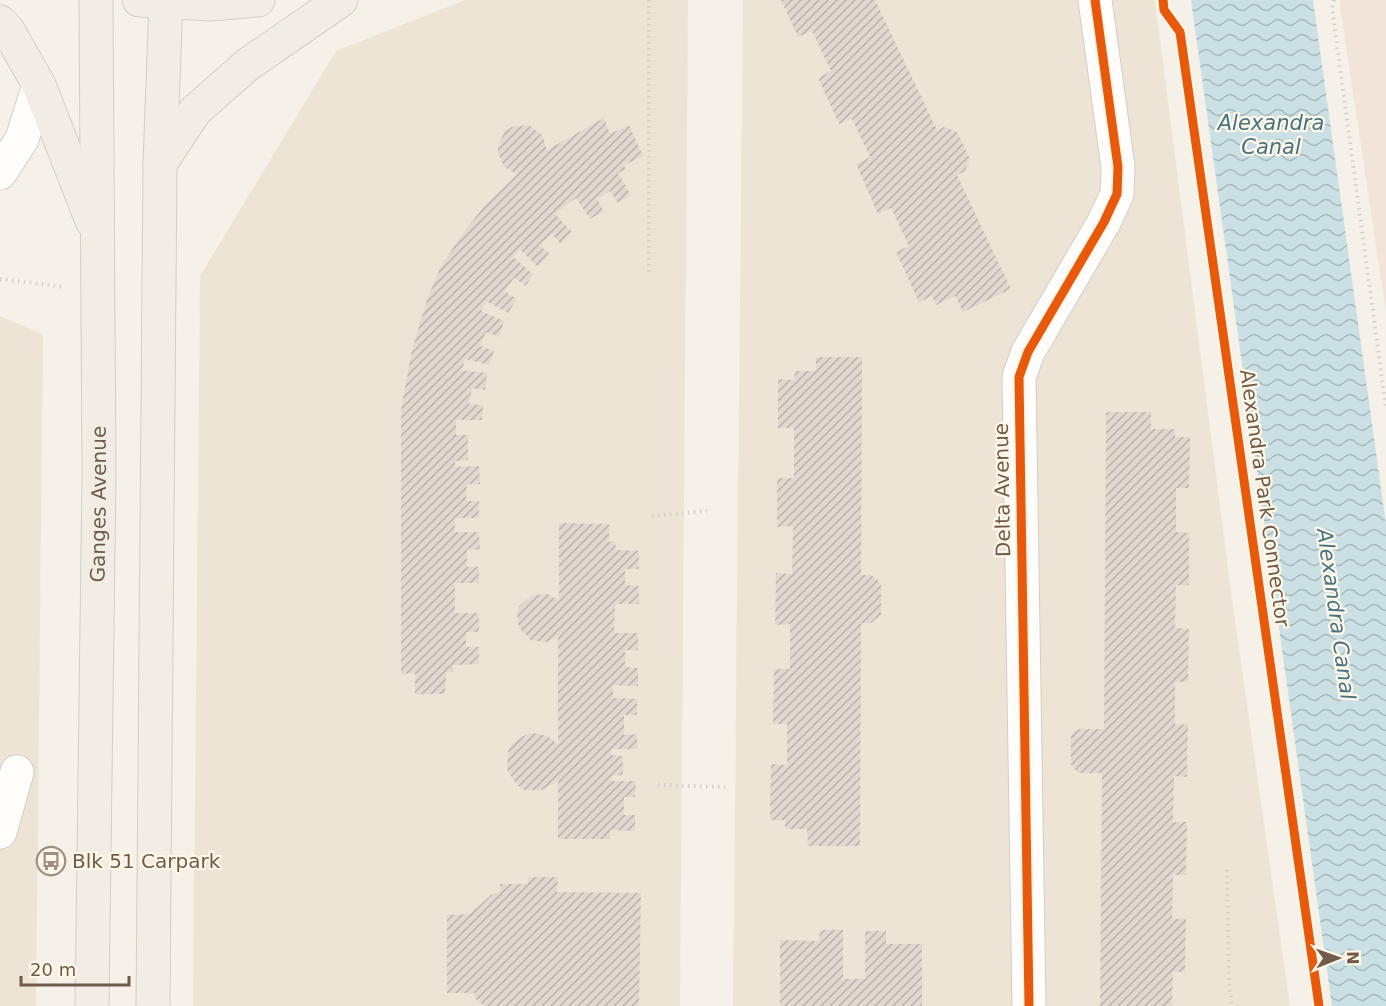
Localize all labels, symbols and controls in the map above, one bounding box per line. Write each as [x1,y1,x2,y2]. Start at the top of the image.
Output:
water label: Alexandra Canal [1216,111,1324,159]
street label: Alexandra Park Connector [1235,367,1295,629]
street label: Delta Avenue [989,423,1015,557]
street label: Ganges Avenue [86,426,111,582]
water label: Alexandra Canal [1312,525,1360,701]
bus stop icon: Blk 51 Carpark [35,845,67,877]
place label: Blk 51 Carpark [72,849,221,873]
north arrow [1308,928,1368,988]
scale bar [21,949,129,987]
text: N [1343,951,1362,965]
text: 20 m [30,959,76,980]

